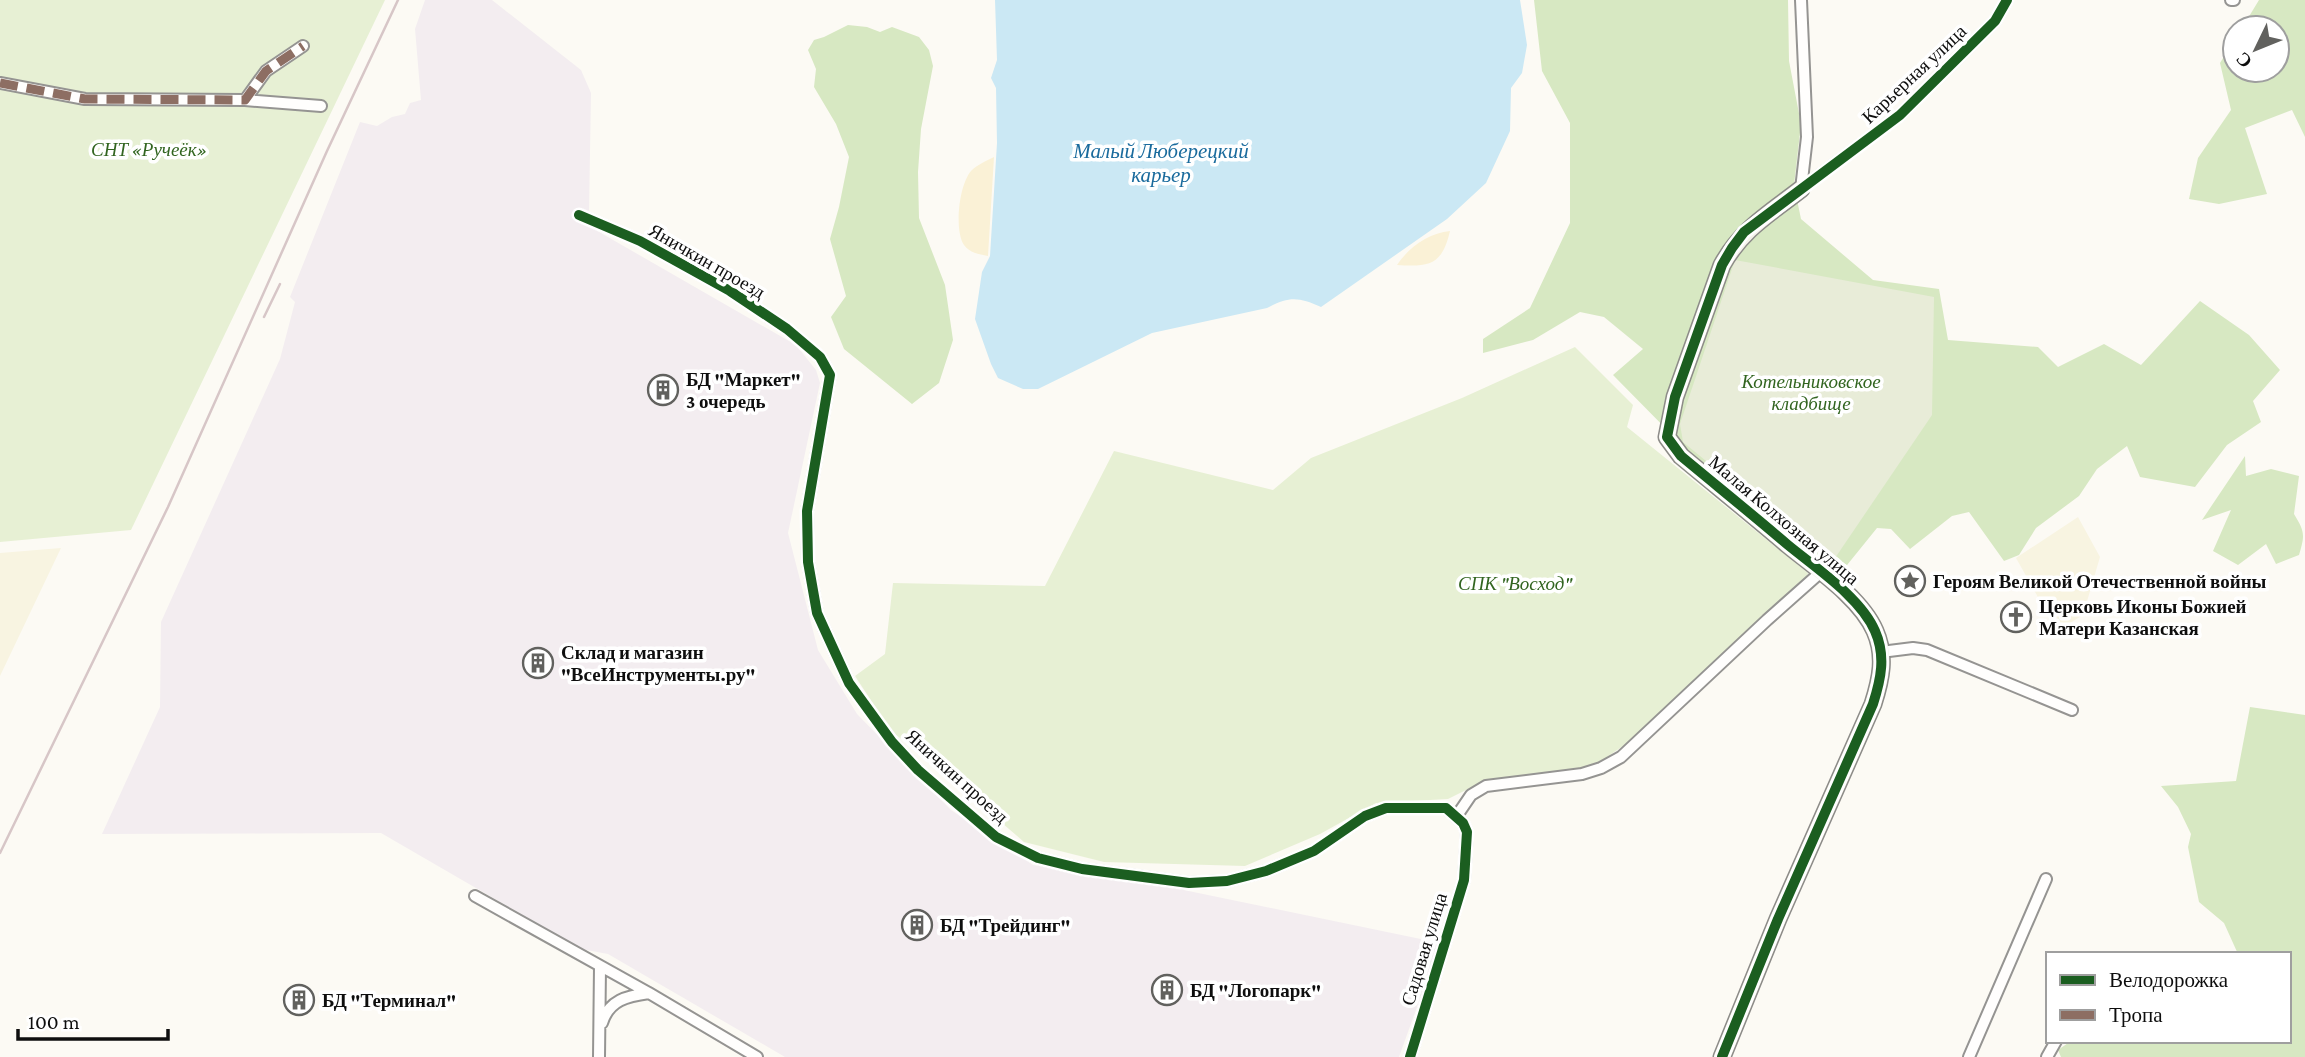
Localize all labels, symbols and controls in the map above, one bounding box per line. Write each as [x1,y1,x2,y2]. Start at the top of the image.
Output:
north arrow [2221,14,2291,84]
street label: Карьерная улица [1858,20,1971,128]
text: С [2232,48,2256,72]
park label: СНТ «Ручеёк» [91,139,207,160]
water label: Малый Люберецкий карьер [1072,139,1249,187]
street label: Яничкин проезд [645,219,769,303]
place label: БД "Маркет" 3 очередь [686,369,801,412]
park label: Котельниковское кладбище [1740,371,1881,414]
building icon: БД "Маркет" 3 очередь [646,373,680,407]
street label: Малая Колхозная улица [1705,451,1864,589]
place icon: Героям Великой Отечественной войны [1893,564,1927,598]
place label: Героям Великой Отечественной войны [1933,571,2267,592]
park label: СПК "Восход" [1458,573,1573,594]
place label: Церковь Иконы Божией Матери Казанская [2039,596,2247,639]
church icon: Церковь Иконы Божией Матери Казанская [1999,600,2033,634]
place label: Склад и магазин "ВсеИнструменты.ру" [561,642,755,685]
building icon: Склад и магазин "ВсеИнструменты.ру" [521,646,555,680]
street label: Яничкин проезд [901,725,1013,828]
street label: Садовая улица [1397,890,1451,1008]
building icon: БД "Трейдинг" [900,908,934,942]
place label: БД "Трейдинг" [940,915,1070,936]
legend [2046,952,2291,1043]
text: Велодорожка [2109,968,2229,992]
building icon: БД "Логопарк" [1150,973,1184,1007]
place label: БД "Логопарк" [1190,980,1321,1001]
building icon: БД "Терминал" [282,983,316,1017]
place label: БД "Терминал" [322,990,456,1011]
scale bar [18,998,168,1042]
text: Тропа [2109,1003,2163,1027]
text: 100 m [28,1010,80,1034]

